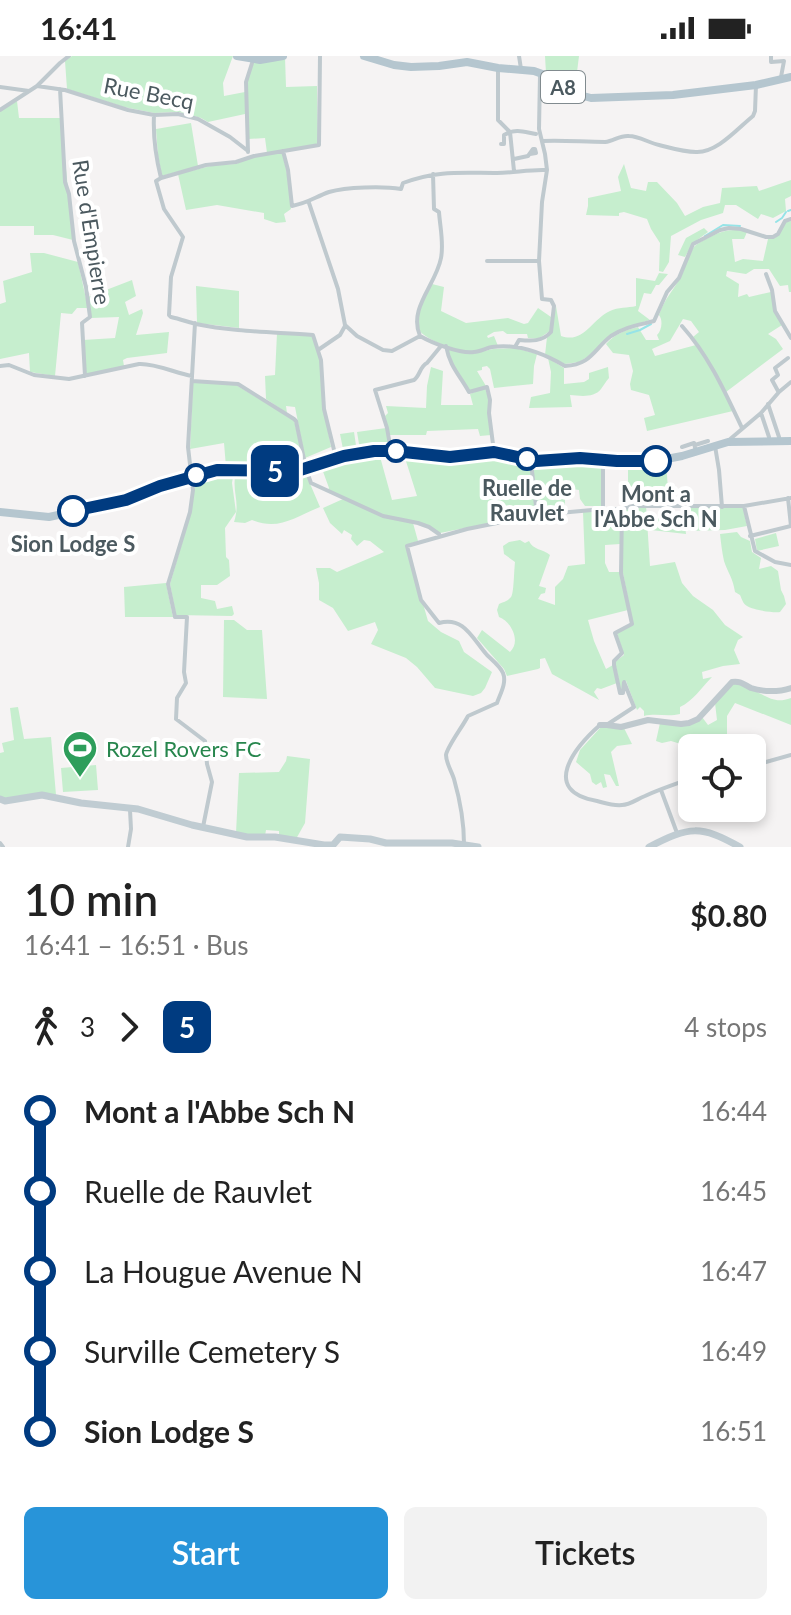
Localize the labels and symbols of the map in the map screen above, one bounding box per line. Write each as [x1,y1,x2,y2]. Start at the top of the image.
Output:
street label: Rue Becq [102,71,196,115]
road number: A8 [541,71,585,103]
street label: Rue d'Empierre [67,158,117,306]
unlabelled marker [385,440,407,462]
line badge: 5 [249,445,301,497]
marker: Mont a l'Abbe Sch N [641,446,671,476]
marker: Ruelle de Rauvlet [516,448,538,470]
unlabelled marker [185,464,207,486]
place label: Ruelle de Rauvlet [482,474,572,526]
place label: Mont a l'Abbe Sch N [594,480,718,532]
marker: Sion Lodge S [58,496,88,526]
place label: Sion Lodge S [11,530,135,557]
sports icon: Rozel Rovers FC [61,729,99,779]
place label: Rozel Rovers FC [106,735,262,762]

